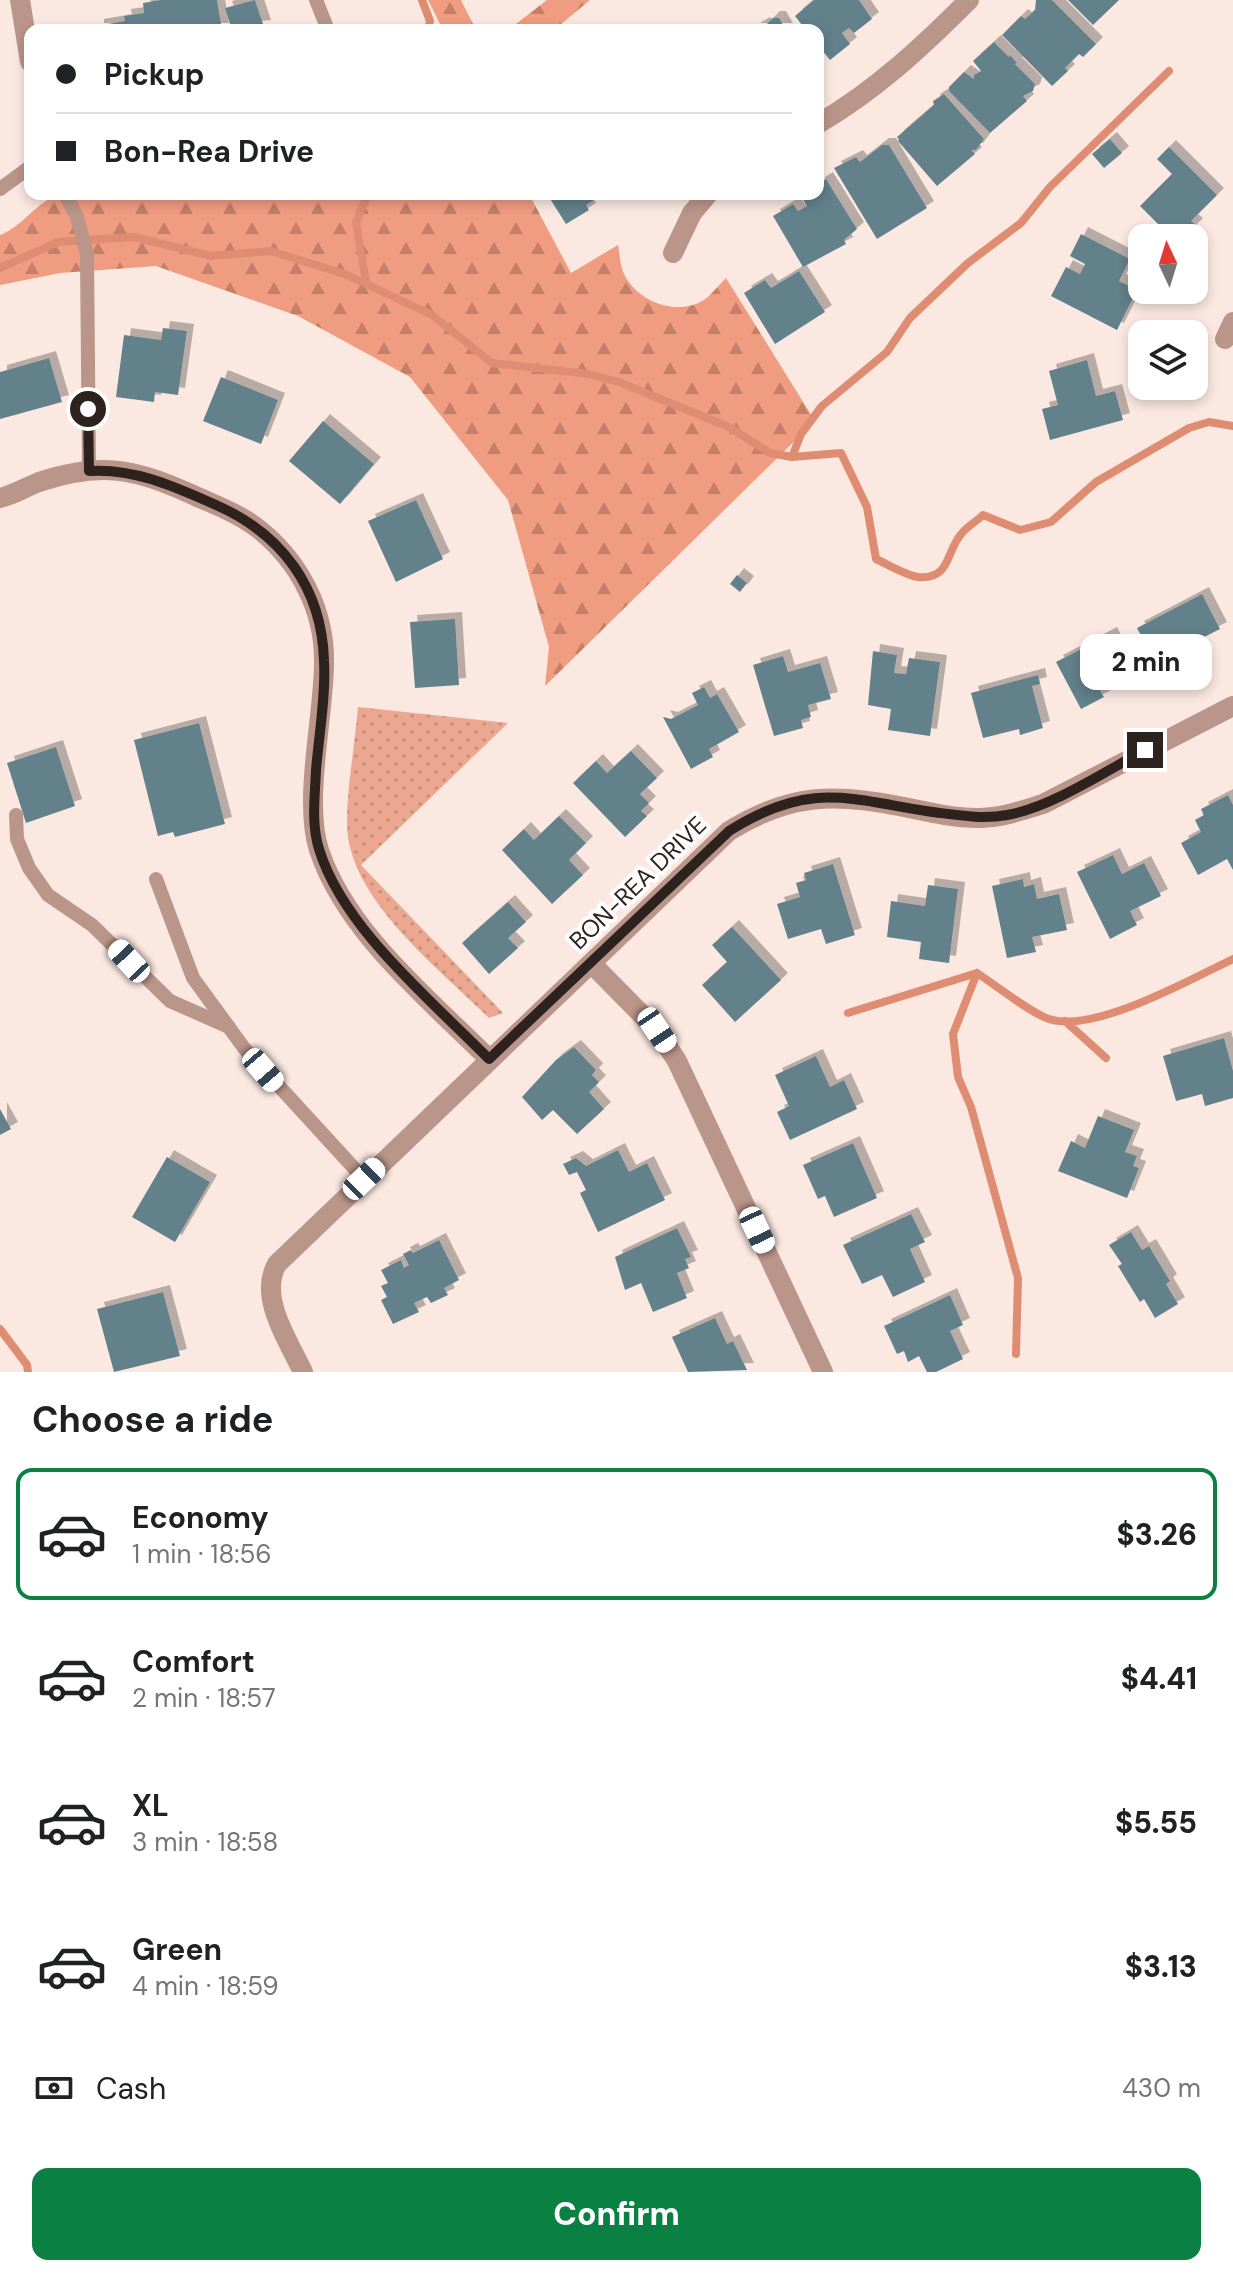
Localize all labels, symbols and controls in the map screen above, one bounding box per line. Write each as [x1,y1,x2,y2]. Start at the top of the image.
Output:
text: Pickup [104,55,204,94]
text: Bon-Rea Drive [104,132,314,171]
north arrow [1128,224,1208,304]
map controls [1128,224,1208,400]
button: layers [1128,320,1208,400]
route start [70,391,106,427]
callout: 2 min [1079,634,1211,690]
text: 2 min [1111,645,1181,679]
route end [1127,732,1163,768]
street label: BON-REA DRIVE [563,809,713,956]
car [104,935,154,987]
car [634,1003,680,1057]
car [238,1044,288,1096]
car [338,1154,390,1204]
car [736,1203,778,1257]
text: Choose a ride [32,1396,273,1443]
icon: car [36,1498,108,1570]
text: Economy [132,1498,269,1537]
text: $3.26 [1117,1515,1197,1554]
text: 1 min · 18:56 [132,1537,272,1571]
icon: car [36,1642,108,1714]
text: Comfort [132,1642,255,1681]
text: $4.41 [1121,1659,1197,1698]
text: 2 min · 18:57 [132,1681,276,1715]
icon: car [36,1786,108,1858]
text: XL [132,1786,169,1825]
text: $5.55 [1115,1803,1197,1842]
text: 3 min · 18:58 [132,1825,278,1859]
icon: car [36,1930,108,2002]
text: Green [132,1930,222,1969]
text: $3.13 [1125,1947,1197,1986]
text: 4 min · 18:59 [132,1969,279,2003]
icon: cash [32,2066,76,2110]
text: Cash [96,2069,166,2108]
text: 430 m [1122,2071,1201,2105]
button: Confirm [32,2168,1201,2260]

